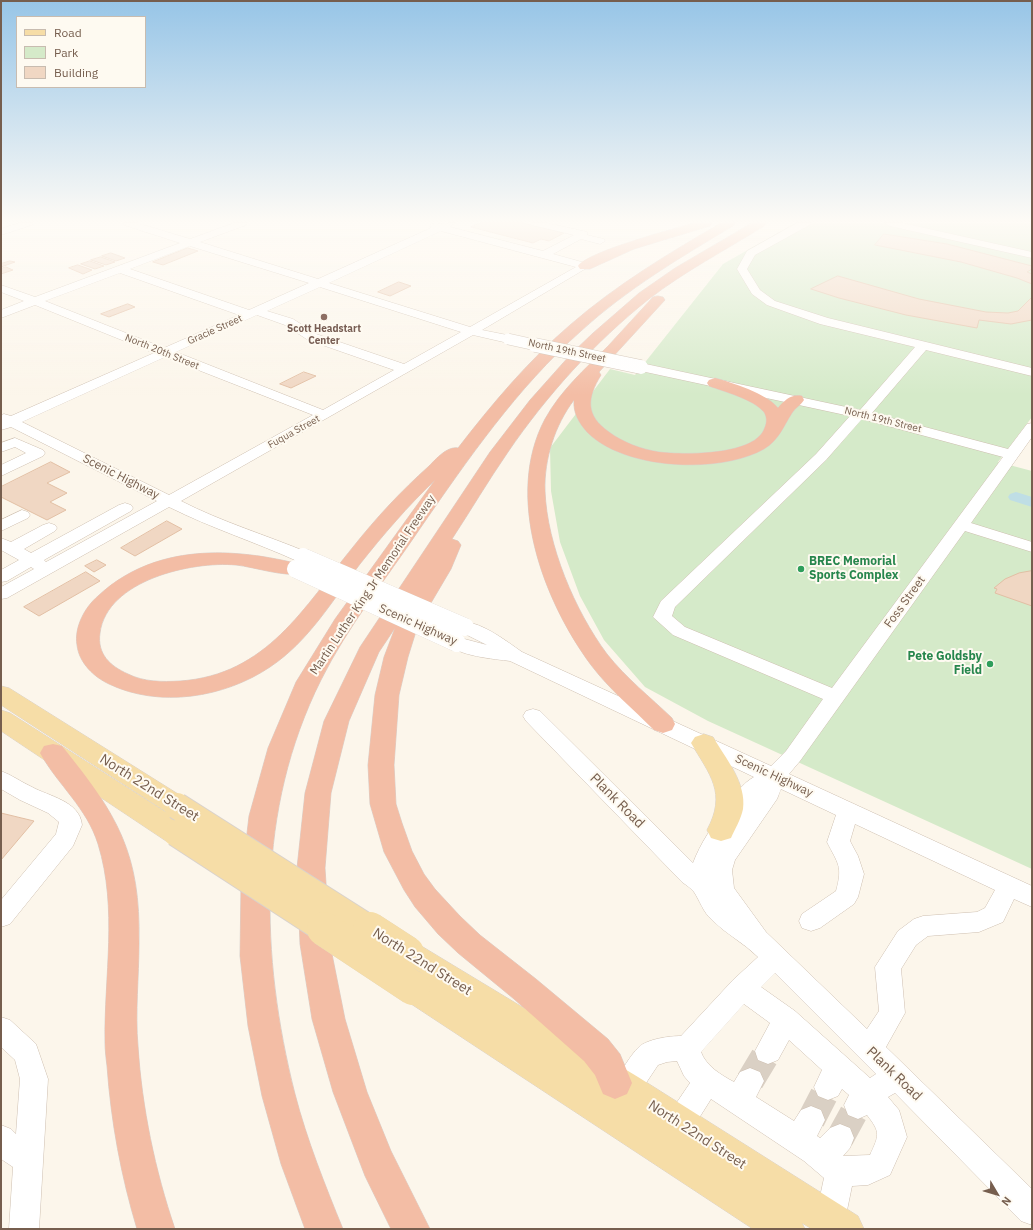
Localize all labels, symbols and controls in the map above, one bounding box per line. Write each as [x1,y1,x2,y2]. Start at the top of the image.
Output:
legend [16,16,146,88]
text: Road [54,25,82,40]
text: Park [54,45,78,60]
text: Building [54,65,98,80]
marker: Scott Headstart Center [319,312,329,322]
street label: Gracie Street [186,313,244,347]
place label: Scott Headstart Center [287,323,361,346]
street label: North 20th Street [123,332,201,372]
street label: North 19th Street [527,337,607,365]
street label: North 19th Street [843,405,923,435]
street label: Fuqua Street [266,413,322,451]
street label: Scenic Highway [80,451,162,503]
street label: Martin Luther King Jr Memorial Freeway [307,492,439,678]
place label: BREC Memorial Sports Complex [809,555,898,583]
marker: BREC Memorial Sports Complex [796,564,806,574]
street label: Foss Street [881,573,929,631]
street label: Scenic Highway [377,601,459,649]
place label: Pete Goldsby Field [908,650,982,678]
marker: Pete Goldsby Field [985,659,995,669]
street label: North 22nd Street [96,751,202,825]
street label: Scenic Highway [733,752,815,800]
street label: Plank Road [586,770,648,832]
street label: North 22nd Street [369,925,475,999]
street label: Plank Road [863,1043,925,1105]
street label: North 22nd Street [645,1097,749,1173]
north arrow [977,1174,1017,1214]
text: N [998,1194,1014,1209]

